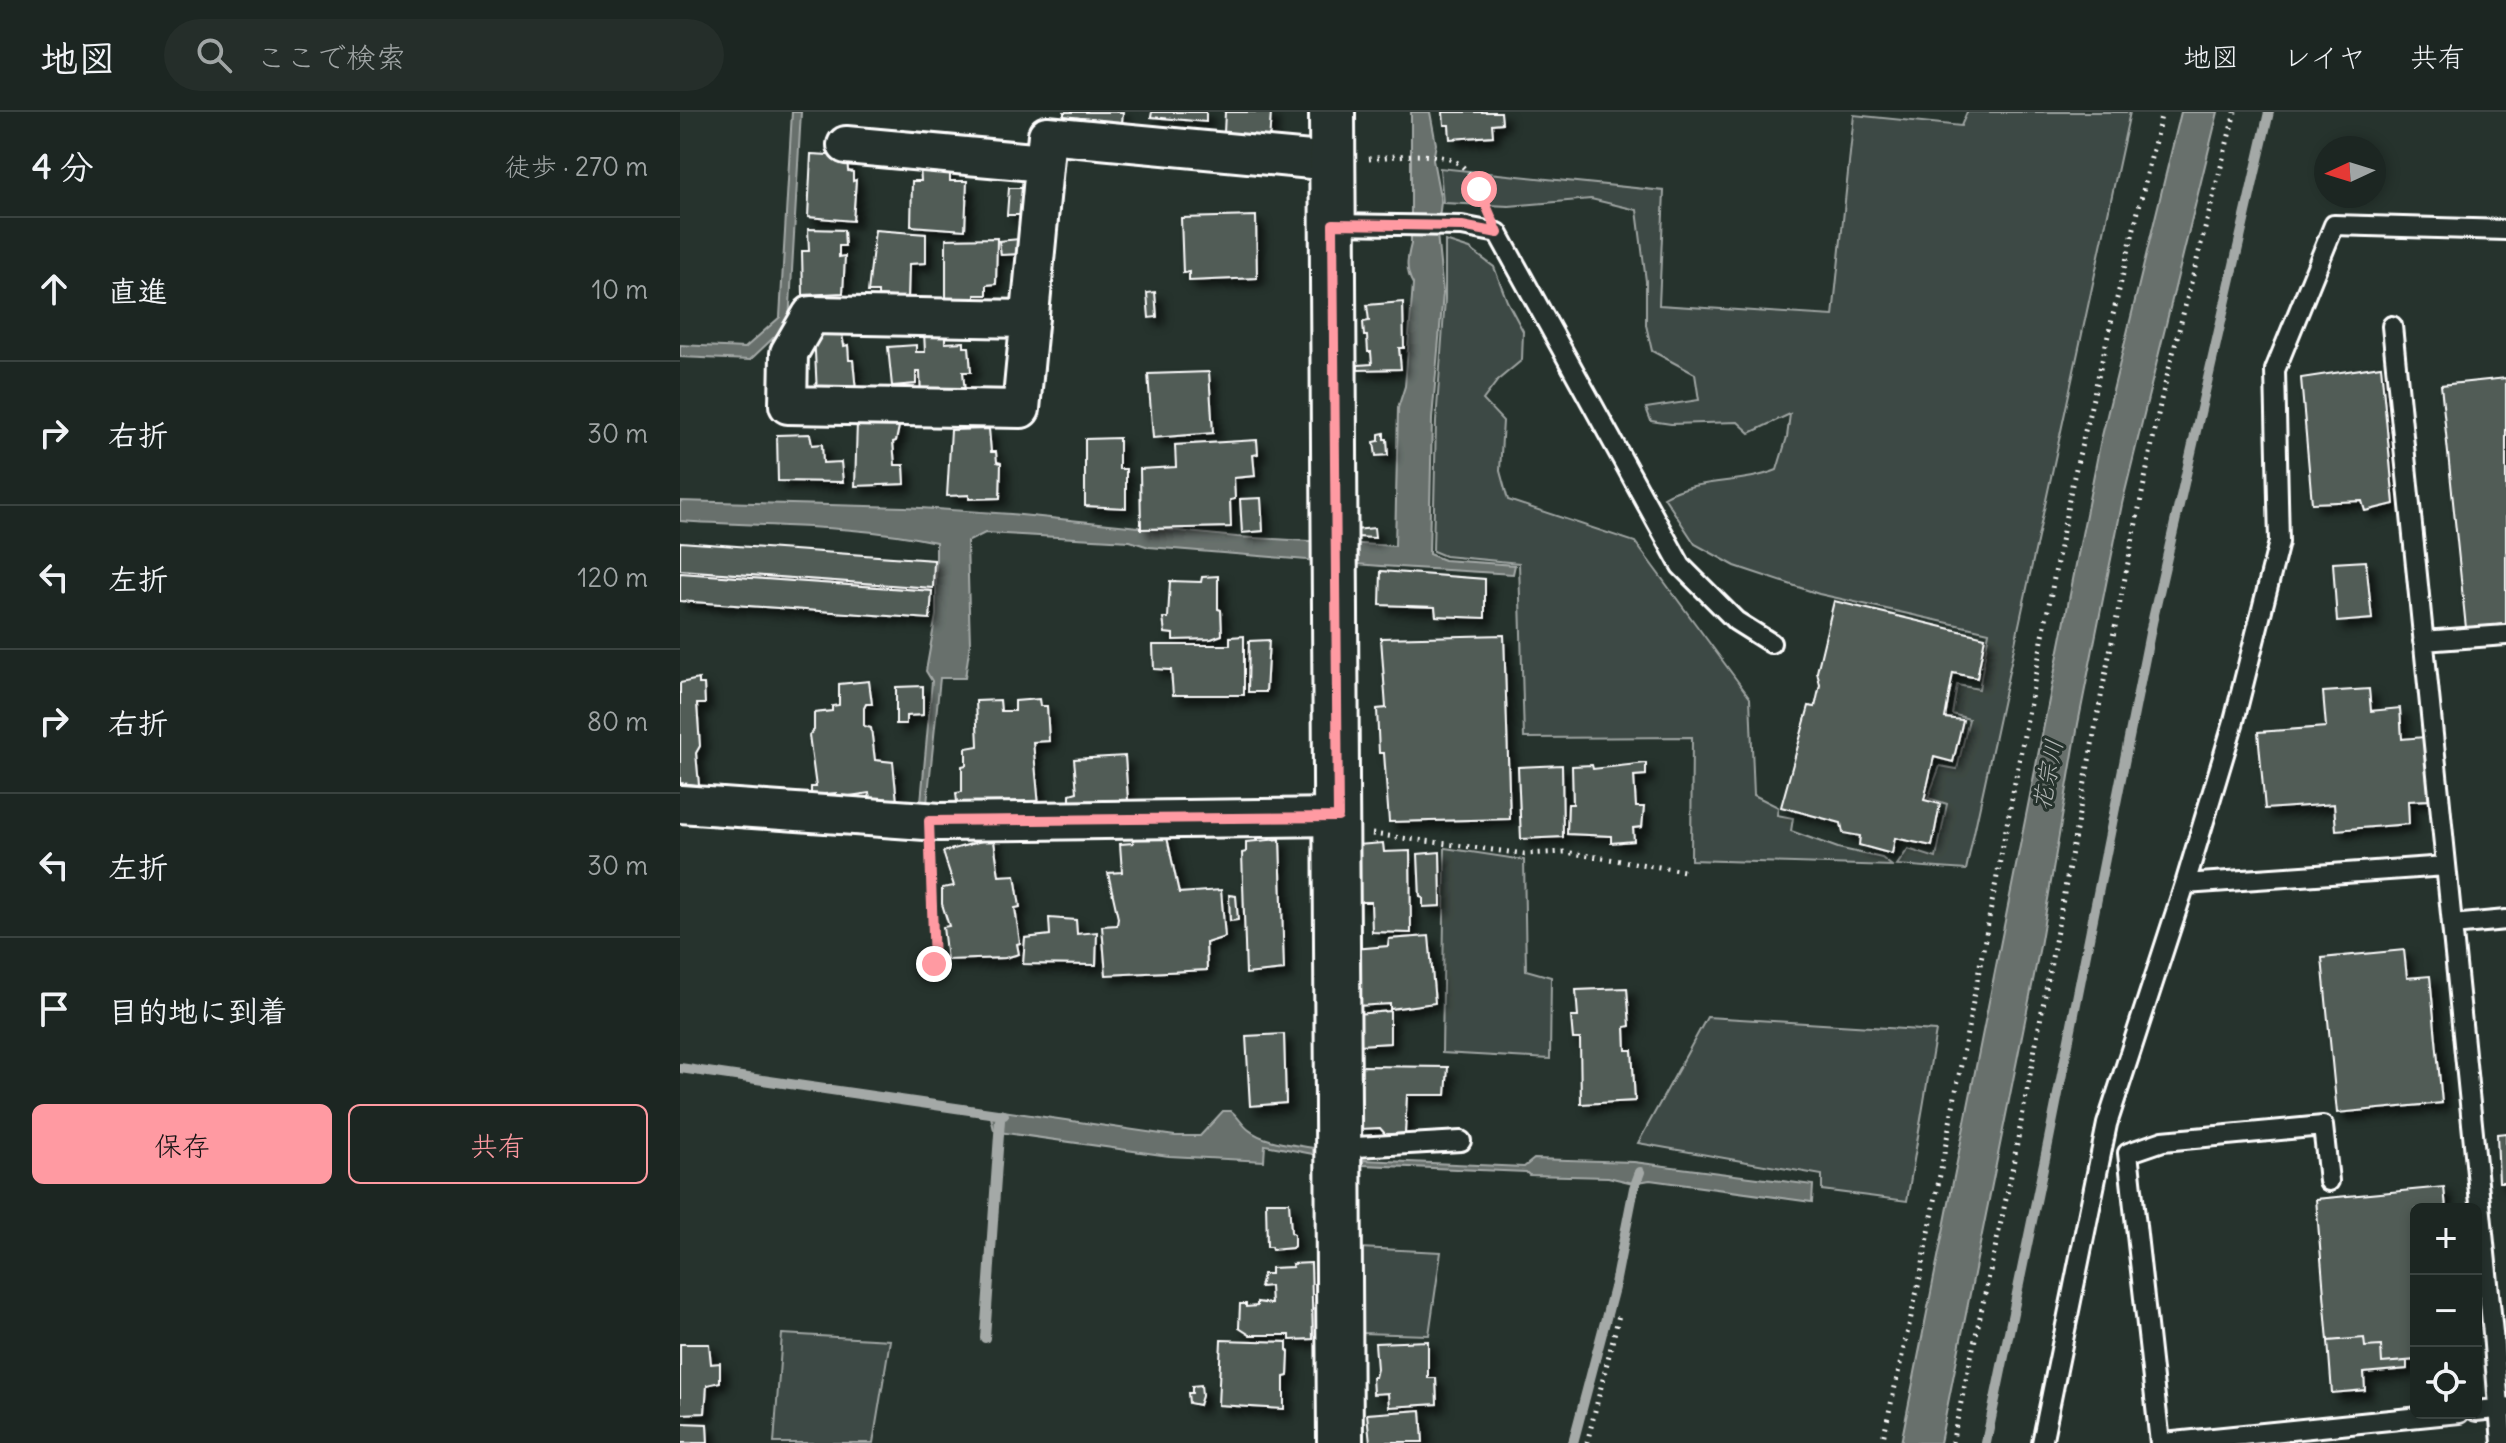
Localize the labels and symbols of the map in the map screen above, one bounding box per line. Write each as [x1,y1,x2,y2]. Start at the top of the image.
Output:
north arrow [2314,136,2386,208]
route start [1461,171,1497,207]
water label: 花宗川 [2025,737,2069,813]
route end [916,946,952,982]

